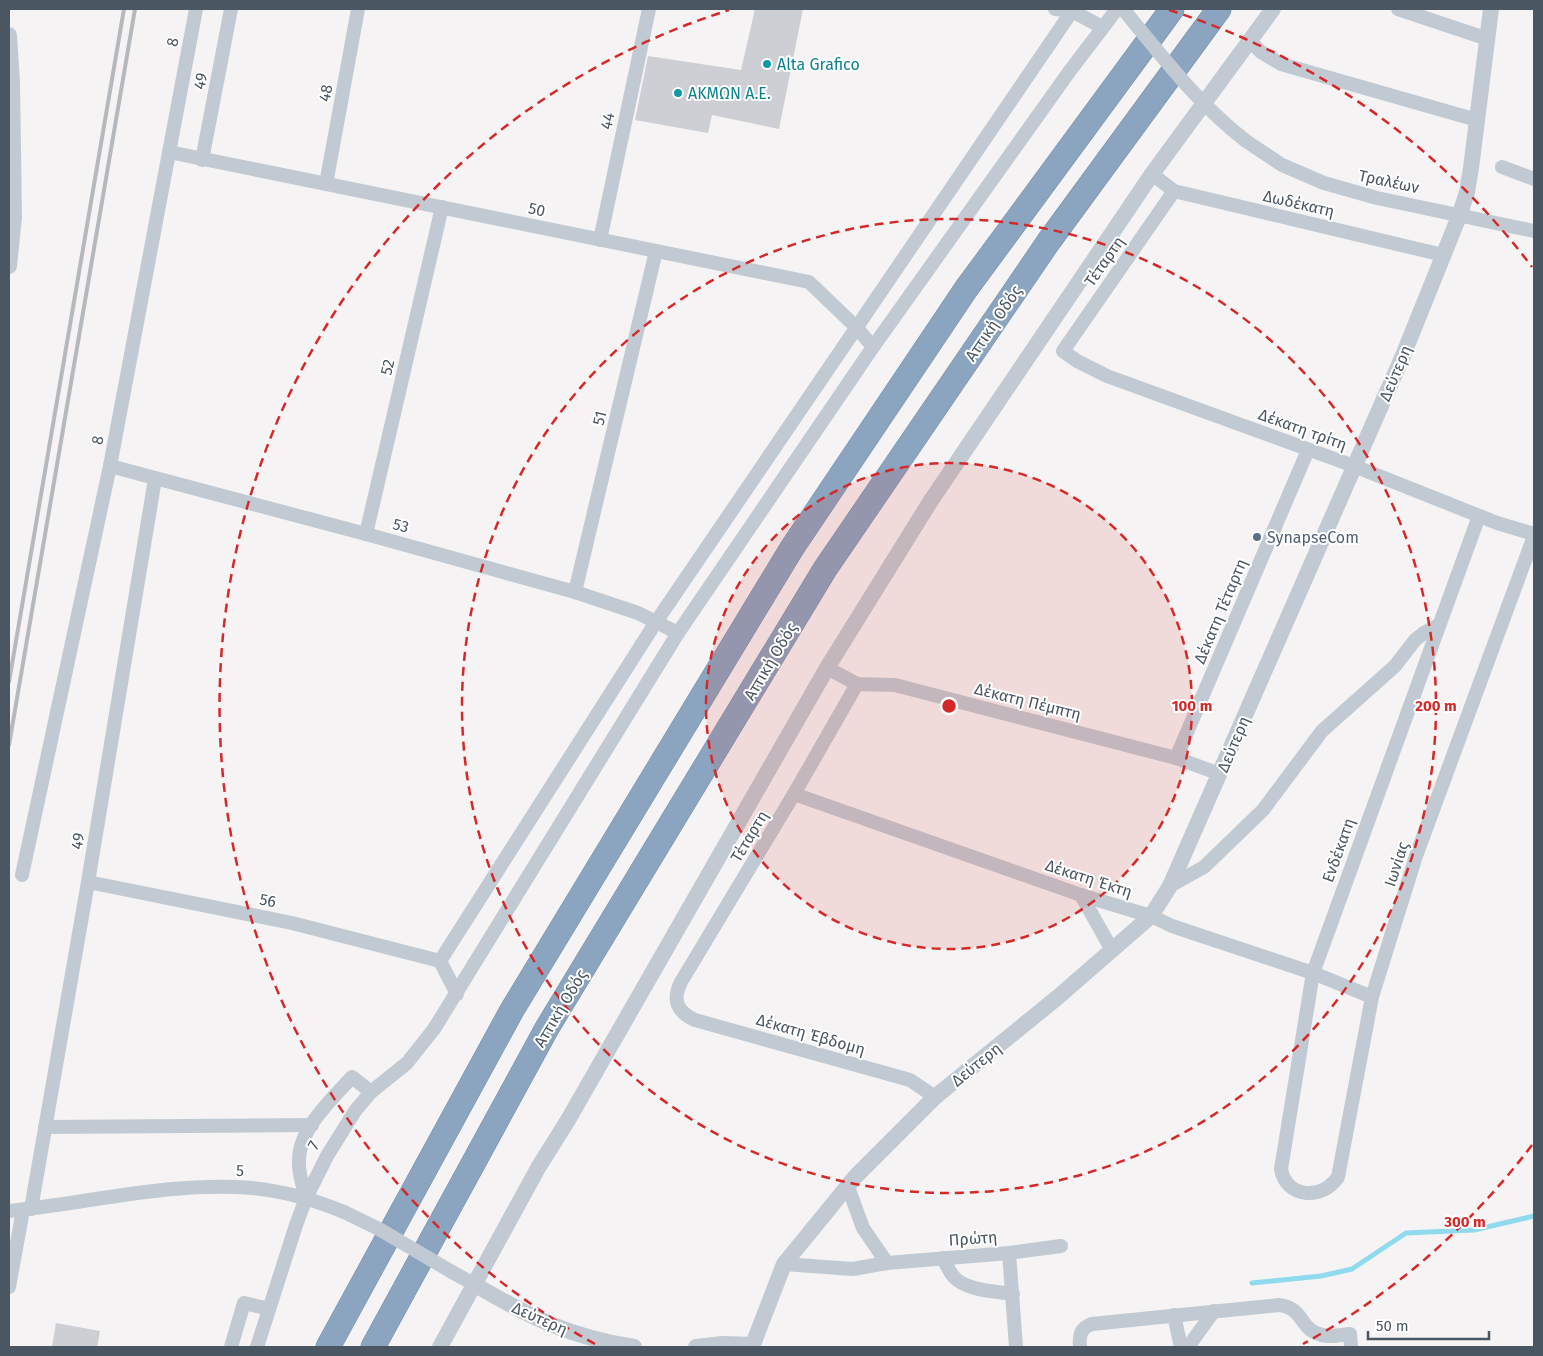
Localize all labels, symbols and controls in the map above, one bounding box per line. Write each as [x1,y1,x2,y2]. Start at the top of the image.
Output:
street label: 8 [162,36,183,48]
place label: Alta Grafico [777,55,860,74]
marker: Alta Grafico [761,58,773,70]
street label: 49 [190,71,211,91]
street label: 48 [315,83,336,103]
place label: ΑΚΜΩΝ Α.Ε. [688,84,771,103]
marker: ΑΚΜΩΝ Α.Ε. [672,87,684,99]
street label: 44 [596,110,619,131]
street label: Τραλέων [1357,166,1421,197]
street label: Δωδέκατη [1261,186,1336,221]
street label: 50 [527,198,547,221]
street label: Τέταρτη [1080,233,1128,290]
street label: Αττική Οδός [961,281,1026,365]
street label: Δεύτερη [1375,342,1416,404]
street label: 52 [376,357,399,377]
street label: Δέκατη τρίτη [1256,405,1350,454]
street label: 51 [589,409,610,427]
street label: 8 [87,434,108,446]
street label: 53 [391,514,411,537]
place label: SynapseCom [1267,528,1359,547]
marker: SynapseCom [1251,531,1263,543]
street label: Δέκατη Τέταρτη [1190,556,1251,666]
street label: Αττική Οδός [740,619,801,704]
street label: Δέκατη Πέμπτη [973,679,1083,724]
centre of rings [940,697,958,715]
text: 100 m [1172,697,1212,715]
text: 200 m [1415,697,1457,715]
street label: Δεύτερη [1213,713,1254,775]
street label: Τέταρτη [727,807,772,865]
street label: Ενδέκατη [1318,816,1359,885]
street label: 49 [67,831,88,851]
street label: Ιωνίας [1380,839,1413,889]
street label: Δέκατη Έκτη [1043,855,1135,901]
street label: 56 [258,890,278,911]
street label: Αττική Οδός [530,966,591,1051]
street label: Δέκατη Έβδομη [754,1010,868,1059]
street label: Δεύτερη [947,1038,1005,1090]
street label: 7 [303,1138,323,1153]
street label: 5 [235,1161,244,1180]
text: 300 m [1443,1213,1486,1231]
street label: Πρώτη [948,1227,998,1250]
street label: Δεύτερη [509,1298,571,1339]
scale bar [1368,1308,1489,1340]
text: 50 m [1376,1317,1409,1335]

